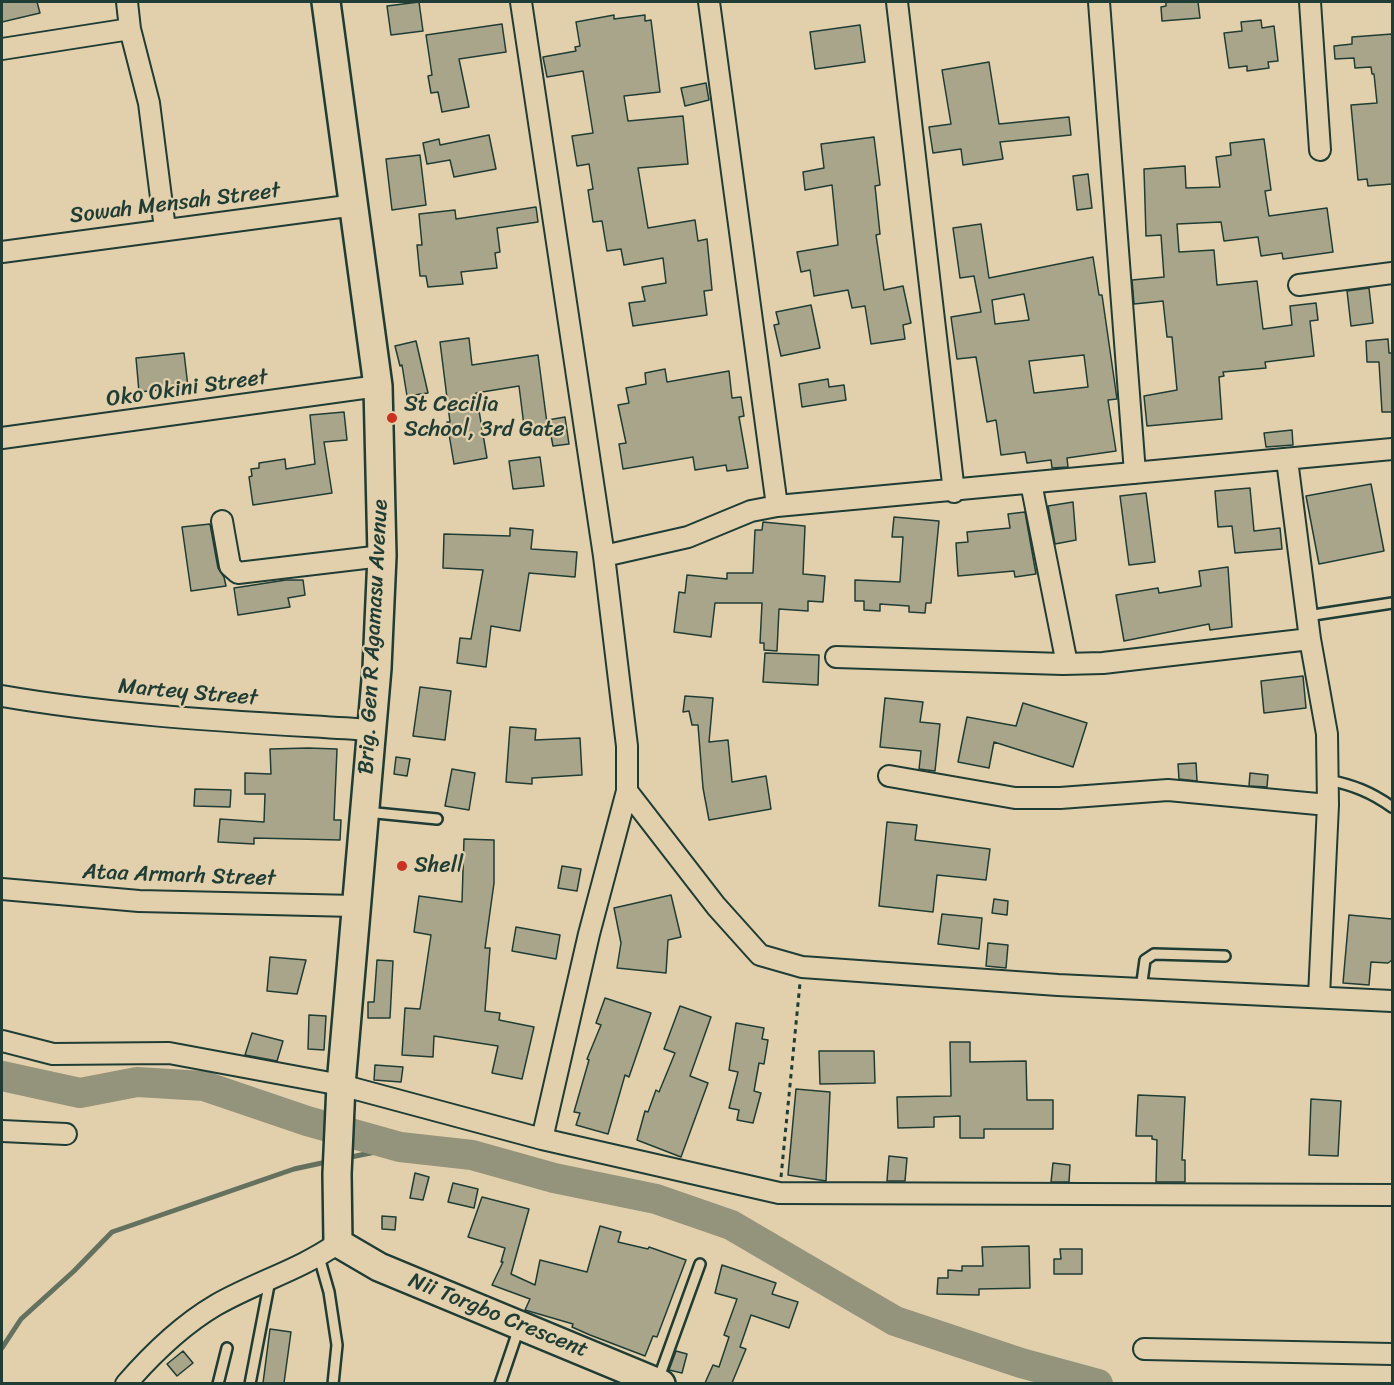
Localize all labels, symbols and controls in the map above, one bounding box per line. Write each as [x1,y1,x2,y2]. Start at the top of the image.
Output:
street label: Sowah Mensah Street [68,178,282,230]
street label: Oko Okini Street [105,365,269,413]
place label: St Cecilia School, 3rd Gate [404,392,565,444]
marker: St Cecilia School, 3rd Gate [385,411,399,425]
street label: Brig. Gen R Agamasu Avenue [354,499,394,775]
street label: Martey Street [117,674,259,712]
place label: Shell [414,853,463,879]
street label: Ataa Armarh Street [82,859,276,893]
marker: Shell [395,859,409,873]
street label: Nii Torgbo Crescent [404,1268,592,1364]

